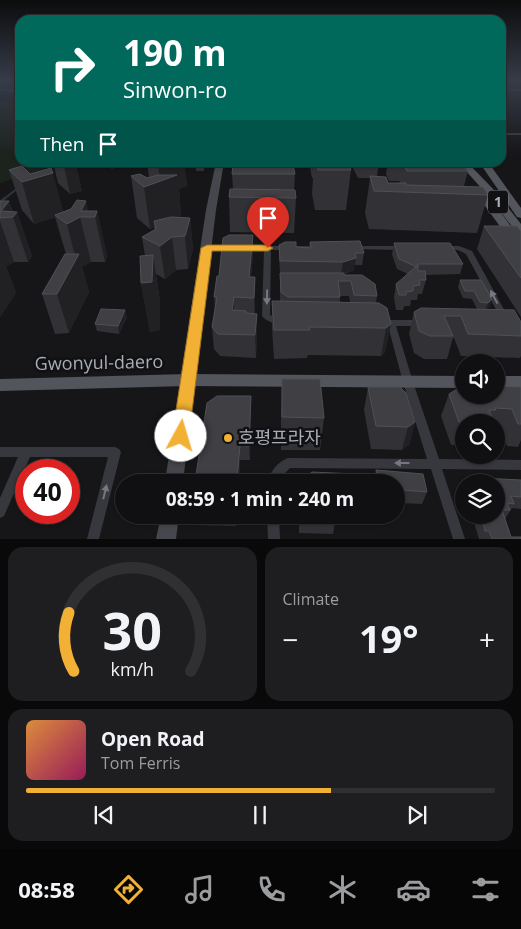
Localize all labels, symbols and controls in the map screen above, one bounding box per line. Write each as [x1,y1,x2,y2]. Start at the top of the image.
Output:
text: 190 m [123,29,227,76]
icon: right [40,35,105,100]
text: Sinwon-ro [123,74,227,104]
icon: arrive [94,130,122,158]
text: Then [40,131,84,157]
road number: 1 [488,190,508,213]
pin [247,197,289,248]
icon: arrive [254,204,282,232]
one-way arrow [262,289,270,305]
one-way arrow [490,290,498,305]
street label: Gwonyul-daero [34,349,163,375]
map controls [455,354,505,524]
button: sound [455,354,505,404]
position arrow [154,409,206,461]
button: search [455,414,505,464]
place label: 호평프라자 [238,425,321,449]
marker: 호평프라자 [222,432,234,444]
speed limit sign: 40 [15,459,80,524]
one-way arrow [394,459,410,467]
button: layers [455,474,505,524]
one-way arrow [101,484,109,499]
text: 08:59 · 1 min · 240 m [166,486,354,512]
text: Climate [283,588,339,610]
text: 30 [103,594,162,665]
text: 19° [359,612,419,664]
text: − [283,620,299,658]
text: + [479,620,495,658]
text: km/h [111,657,154,681]
text: Open Road [101,726,205,752]
text: Tom Ferris [101,752,180,774]
icon: previous [90,801,118,829]
icon: pause [246,801,274,829]
icon: next [403,801,431,829]
icon: directions [111,872,146,907]
icon: music [182,872,217,907]
icon: phone [254,872,289,907]
icon: climate [325,872,360,907]
icon: car [396,872,431,907]
icon: filters [468,872,503,907]
text: 08:58 [18,874,75,904]

